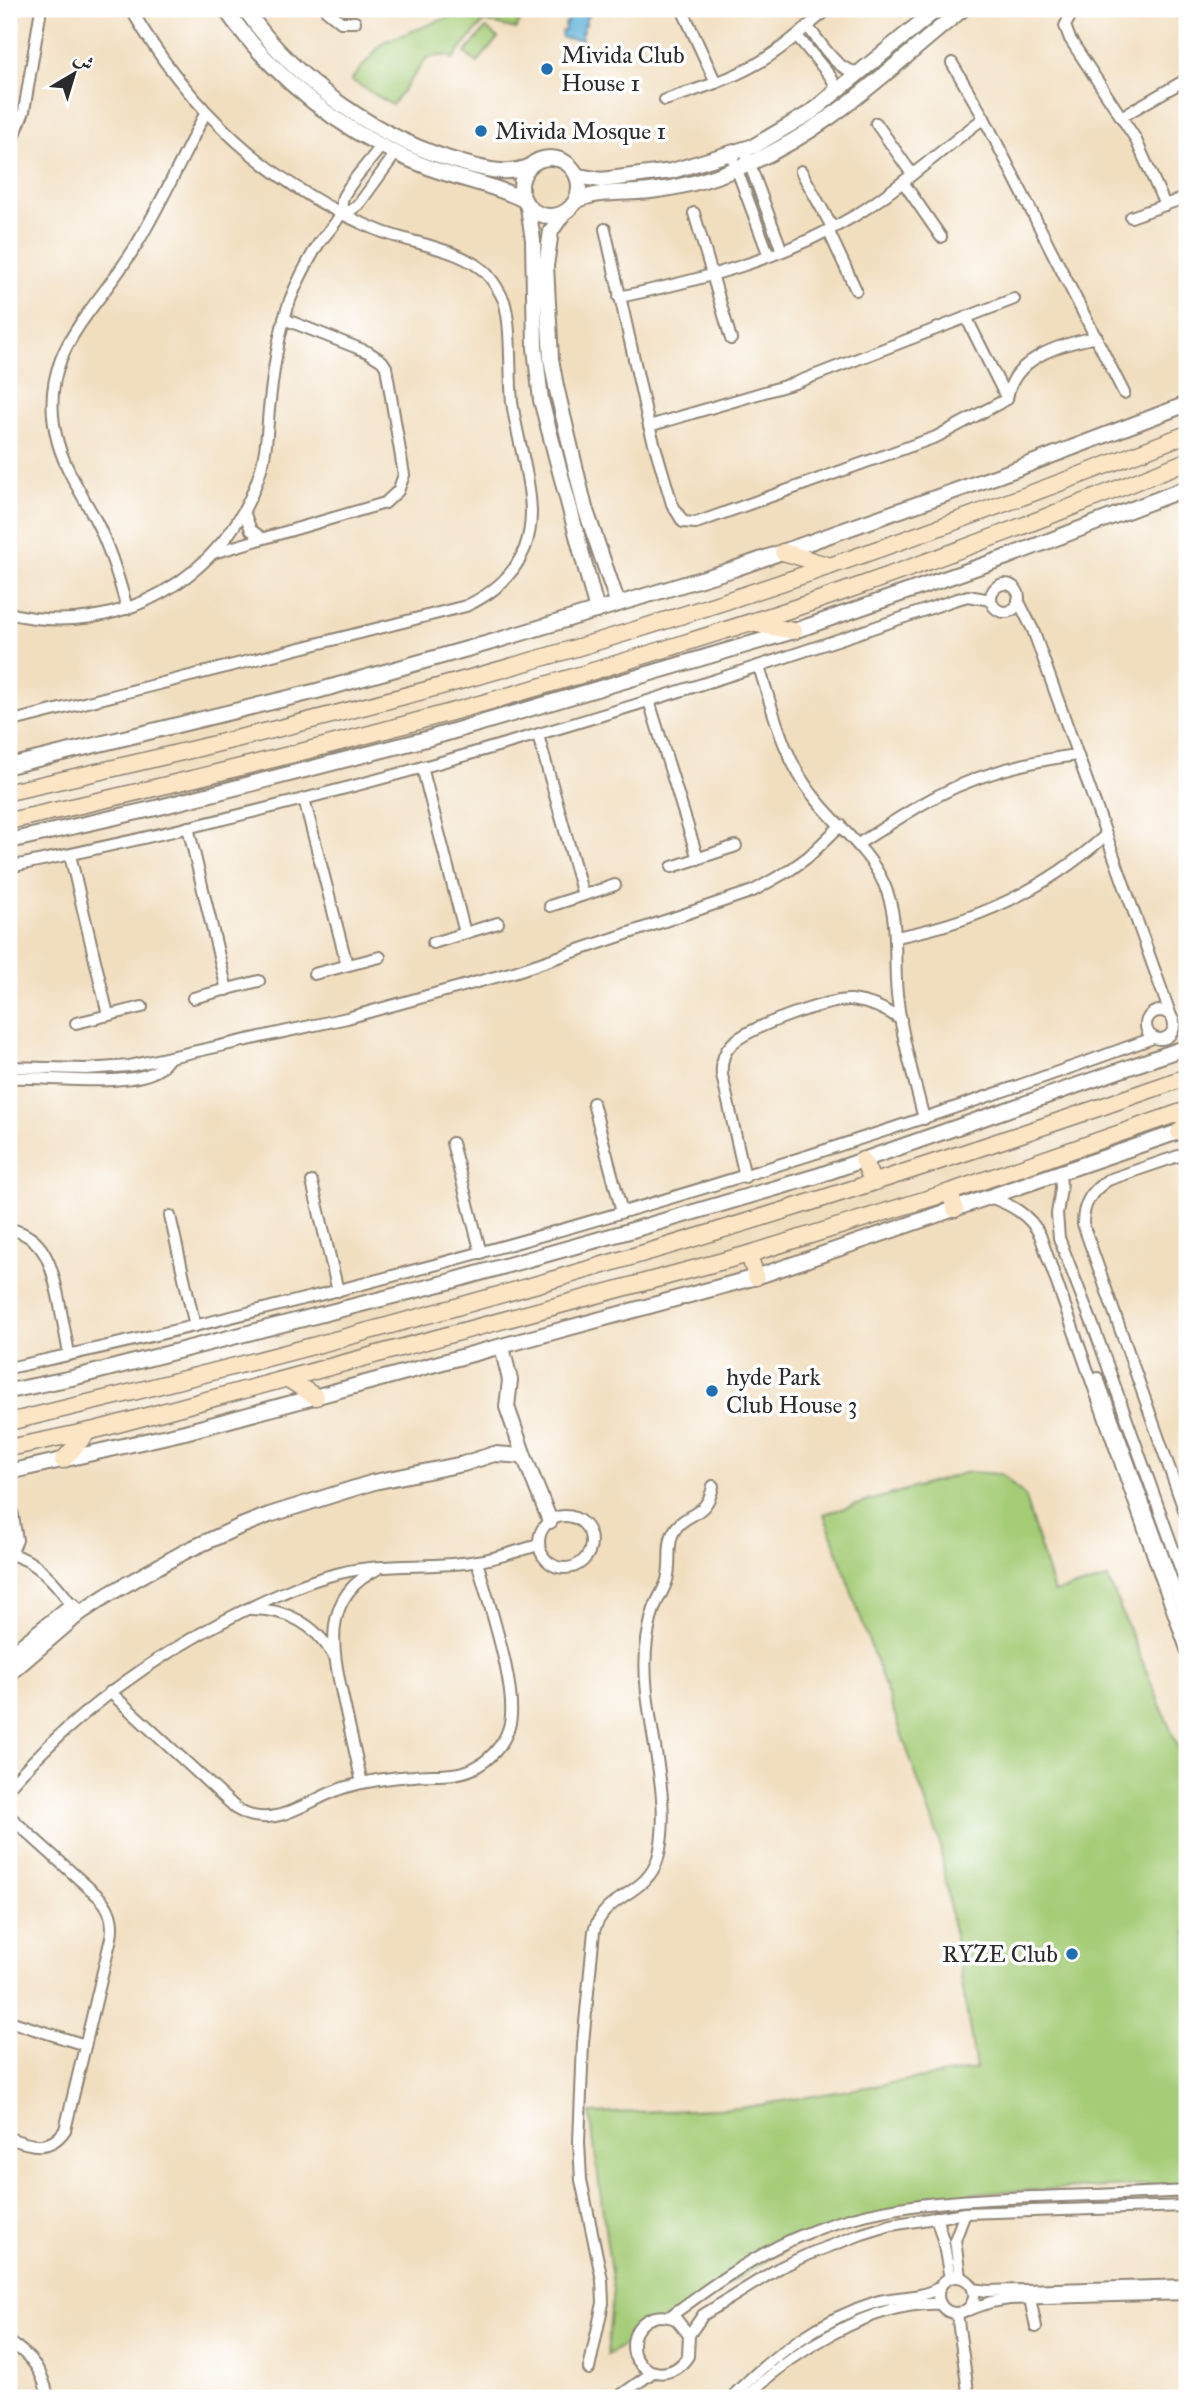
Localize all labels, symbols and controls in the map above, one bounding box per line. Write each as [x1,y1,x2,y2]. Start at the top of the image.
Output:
north arrow [38,38,108,108]
place label: Mivida Club House 1 [561,40,685,98]
text: ش [70,46,99,76]
marker: Mivida Club House 1 [539,61,555,77]
place label: Mivida Mosque 1 [495,116,666,146]
marker: Mivida Mosque 1 [473,123,489,139]
place label: hyde Park Club House 3 [726,1362,857,1420]
marker: hyde Park Club House 3 [704,1383,720,1399]
place label: RYZE Club [942,1939,1058,1969]
marker: RYZE Club [1064,1946,1080,1962]

